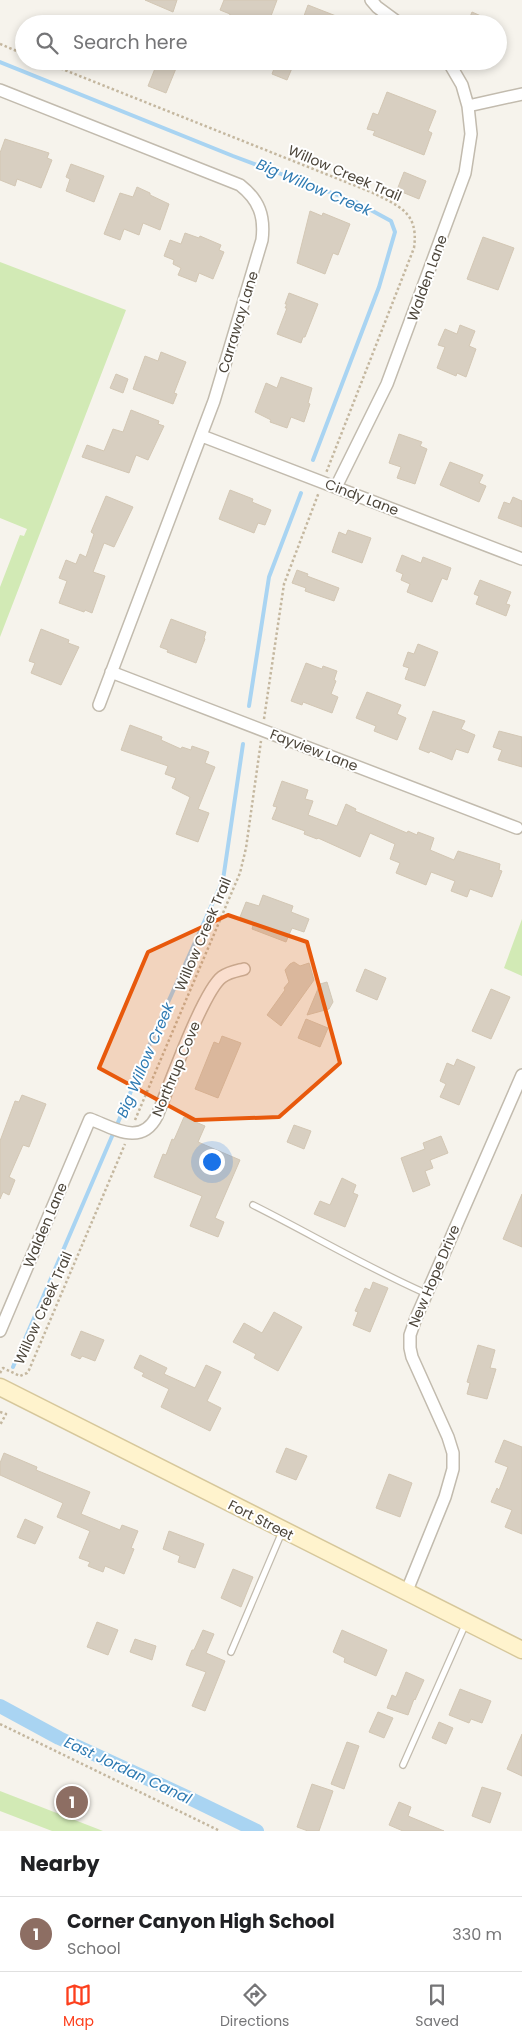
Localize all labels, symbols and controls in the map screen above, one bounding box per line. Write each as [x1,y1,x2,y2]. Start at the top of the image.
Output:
search box [15,15,507,70]
icon: search [33,29,61,57]
text: Search here [73,29,187,56]
street label: Willow Creek Trail [285,140,405,206]
water label: Big Willow Creek [253,153,376,221]
street label: Walden Lane [402,232,452,324]
street label: Carraway Lane [213,268,263,376]
street label: Cindy Lane [322,474,402,520]
street label: Fayview Lane [267,724,361,776]
street label: Willow Creek Trail [170,874,236,994]
water label: Big Willow Creek [111,998,179,1121]
street label: Northrup Cove [147,1018,205,1120]
your location [199,1149,225,1175]
street label: Walden Lane [18,1179,72,1271]
street label: New Hope Drive [403,1221,465,1330]
street label: Willow Creek Trail [9,1248,77,1368]
street label: Fort Street [225,1495,297,1545]
water label: East Jordan Canal [61,1731,195,1809]
pin: 1 [56,1783,88,1821]
text: Nearby [20,1849,100,1878]
text: Corner Canyon High School [67,1908,335,1935]
text: 1 [33,1923,39,1946]
text: 330 m [452,1923,502,1946]
text: School [67,1937,121,1960]
tab: Map [63,1981,94,2032]
tab: Directions [220,1981,289,2032]
tab: Saved [415,1981,459,2032]

